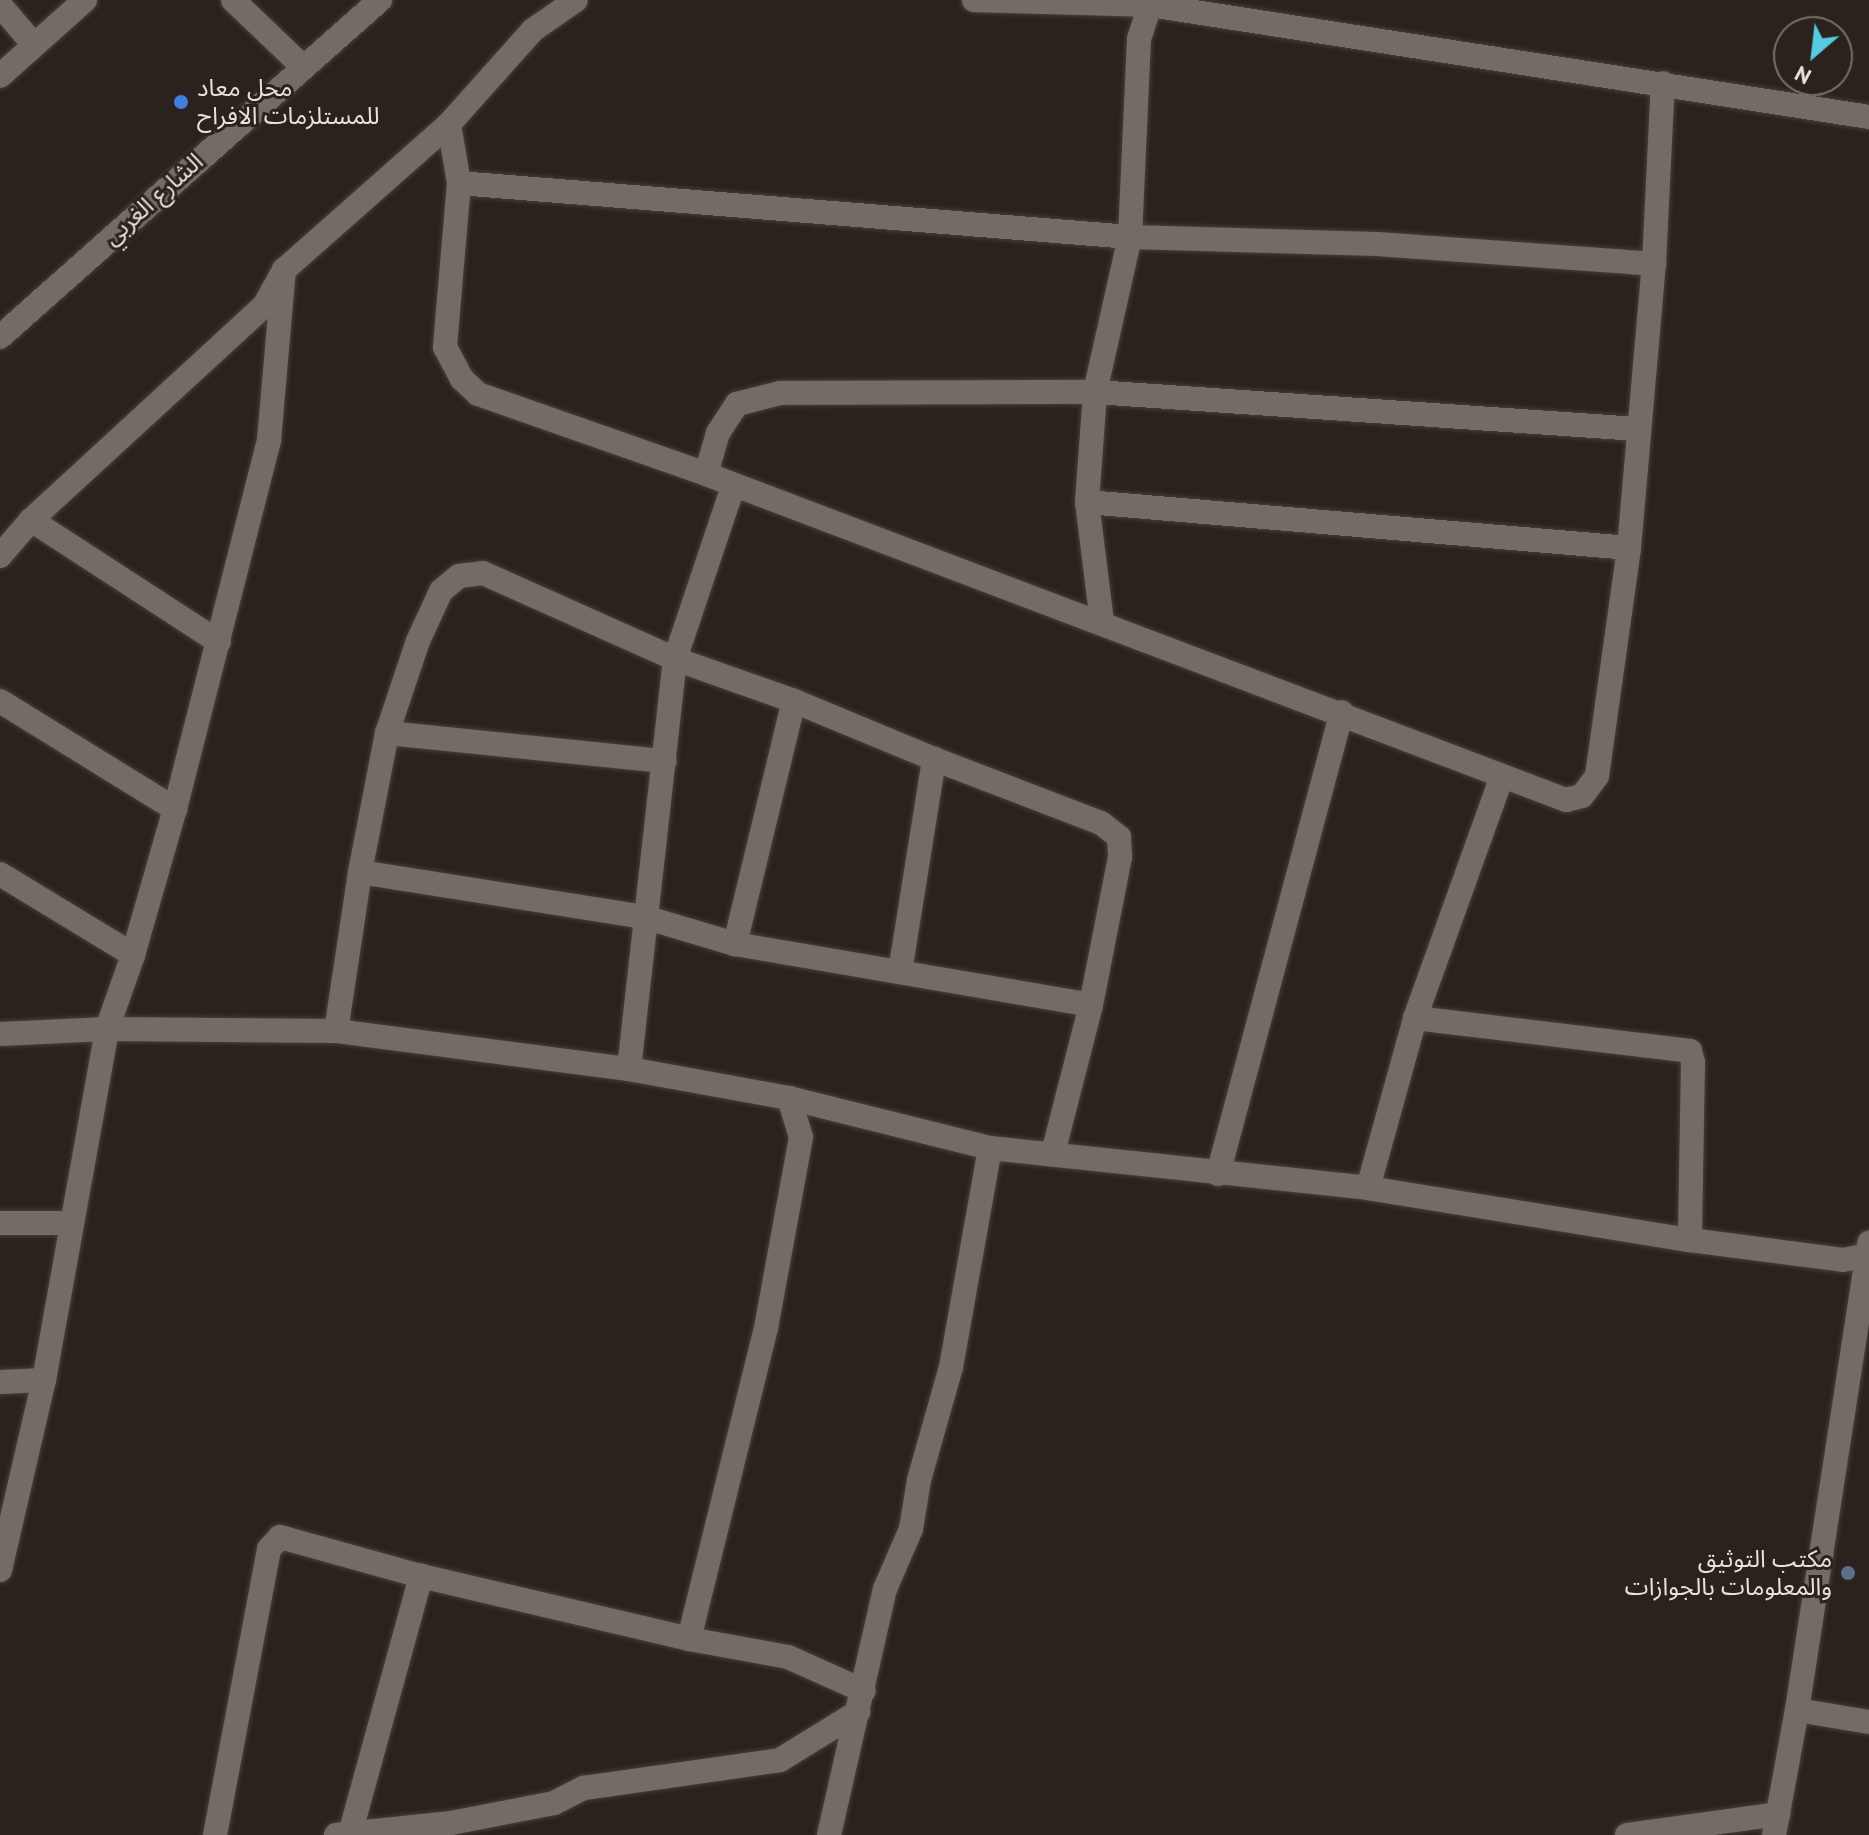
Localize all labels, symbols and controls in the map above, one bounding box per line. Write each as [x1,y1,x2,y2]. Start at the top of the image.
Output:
north arrow [1773,16,1853,96]
text: N [1790,60,1816,91]
place label: محل معاد للمستلزمات الافراح [197,74,380,130]
marker: محل معاد للمستلزمات الافراح [172,93,190,111]
street label: الشارع الغربي [97,147,209,251]
place label: مكتب التوثيق والمعلومات بالجوازات [1625,1545,1832,1601]
marker: مكتب التوثيق والمعلومات بالجوازات [1839,1564,1857,1582]

